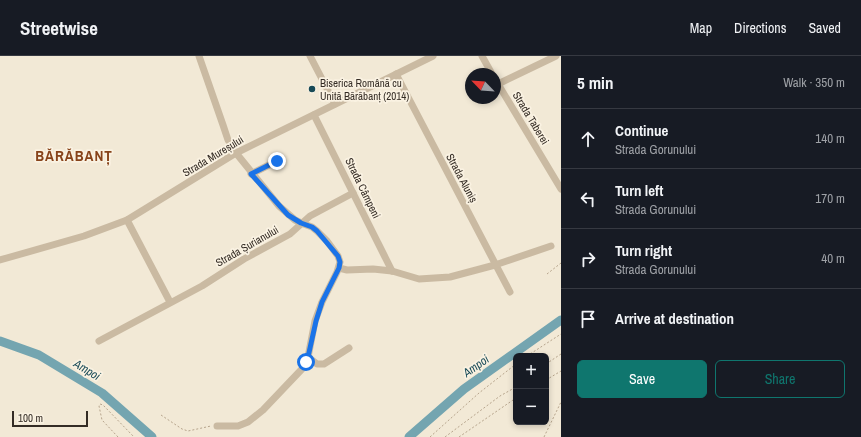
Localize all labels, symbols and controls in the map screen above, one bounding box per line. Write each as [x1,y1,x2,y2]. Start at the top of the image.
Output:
text: Streetwise [20,15,98,41]
text: Map [690,19,712,37]
text: Directions [734,19,786,37]
text: Saved [808,19,841,37]
north arrow [465,68,501,104]
text: 5 min [577,71,613,94]
text: Walk · 350 m [783,74,845,91]
place label: Biserica Română cu Unită Bărăbanț (2014) [320,76,409,103]
marker: Biserica Română cu Unită Bărăbanț (2014) [307,84,317,94]
street label: Strada Taberei [510,89,552,147]
text: Continue [615,120,668,141]
icon: ahead [577,128,599,150]
text: 140 m [815,130,845,147]
street label: Strada Mureșului [180,132,246,180]
text: Strada Gorunului [615,141,696,158]
district label: BĂRĂBANȚ [35,145,113,166]
street label: Strada Aluniș [443,151,481,205]
route end [268,152,286,170]
street label: Strada Câmpeni [342,155,384,221]
text: Turn left [615,180,663,201]
icon: left [577,188,599,210]
text: 170 m [815,190,845,207]
text: Strada Gorunului [615,201,696,218]
street label: Strada Șurianului [213,222,281,270]
text: Turn right [615,240,672,261]
icon: right [577,248,599,270]
text: 40 m [821,250,845,267]
text: Strada Gorunului [615,261,696,278]
icon: arrive [577,308,599,330]
text: Arrive at destination [615,308,734,329]
water label: Ampoi [459,351,492,381]
route start [297,353,315,371]
map controls [513,353,549,425]
button: + [513,353,549,389]
water label: Ampoi [70,355,104,384]
button: Save [577,360,707,398]
button: Share [715,360,845,398]
button: − [513,389,549,425]
scale bar [12,409,88,428]
text: 100 m [18,411,43,425]

